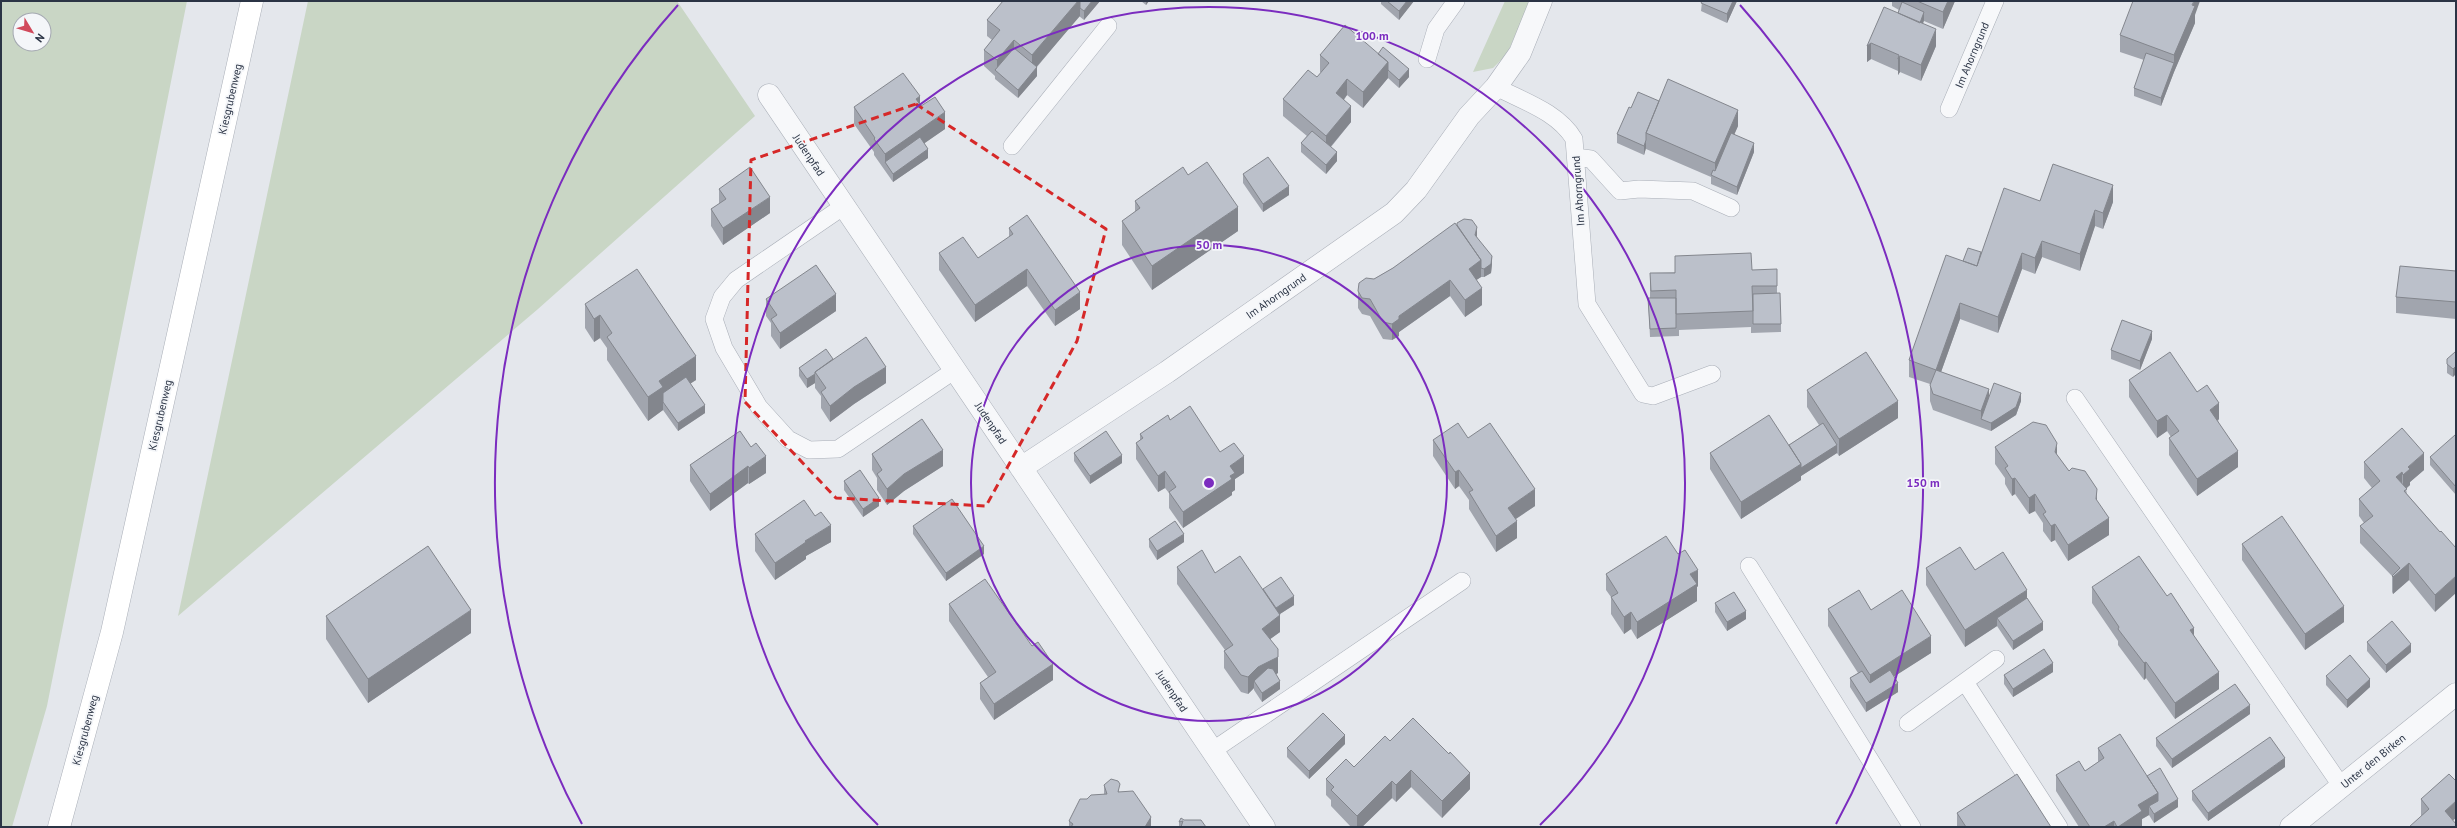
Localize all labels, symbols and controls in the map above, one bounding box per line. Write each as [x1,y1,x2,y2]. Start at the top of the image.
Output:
north arrow [12,12,52,52]
street label: Im Ahorngrund [1952,20,1992,90]
text: 100 m [1355,28,1389,43]
text: N [32,31,48,45]
street label: Kiesgrubenweg [215,62,245,136]
street label: Judenpfad [789,131,828,179]
street label: Im Ahorngrund [1569,155,1587,227]
text: 50 m [1196,237,1222,252]
street label: Im Ahorngrund [1243,270,1309,322]
street label: Kiesgrubenweg [145,378,175,452]
street label: Judenpfad [971,399,1010,447]
text: 150 m [1906,475,1940,490]
centre of rings [1202,476,1216,490]
street label: Judenpfad [1152,667,1191,715]
street label: Kiesgrubenweg [69,693,101,767]
street label: Unter den Birken [2338,731,2408,791]

